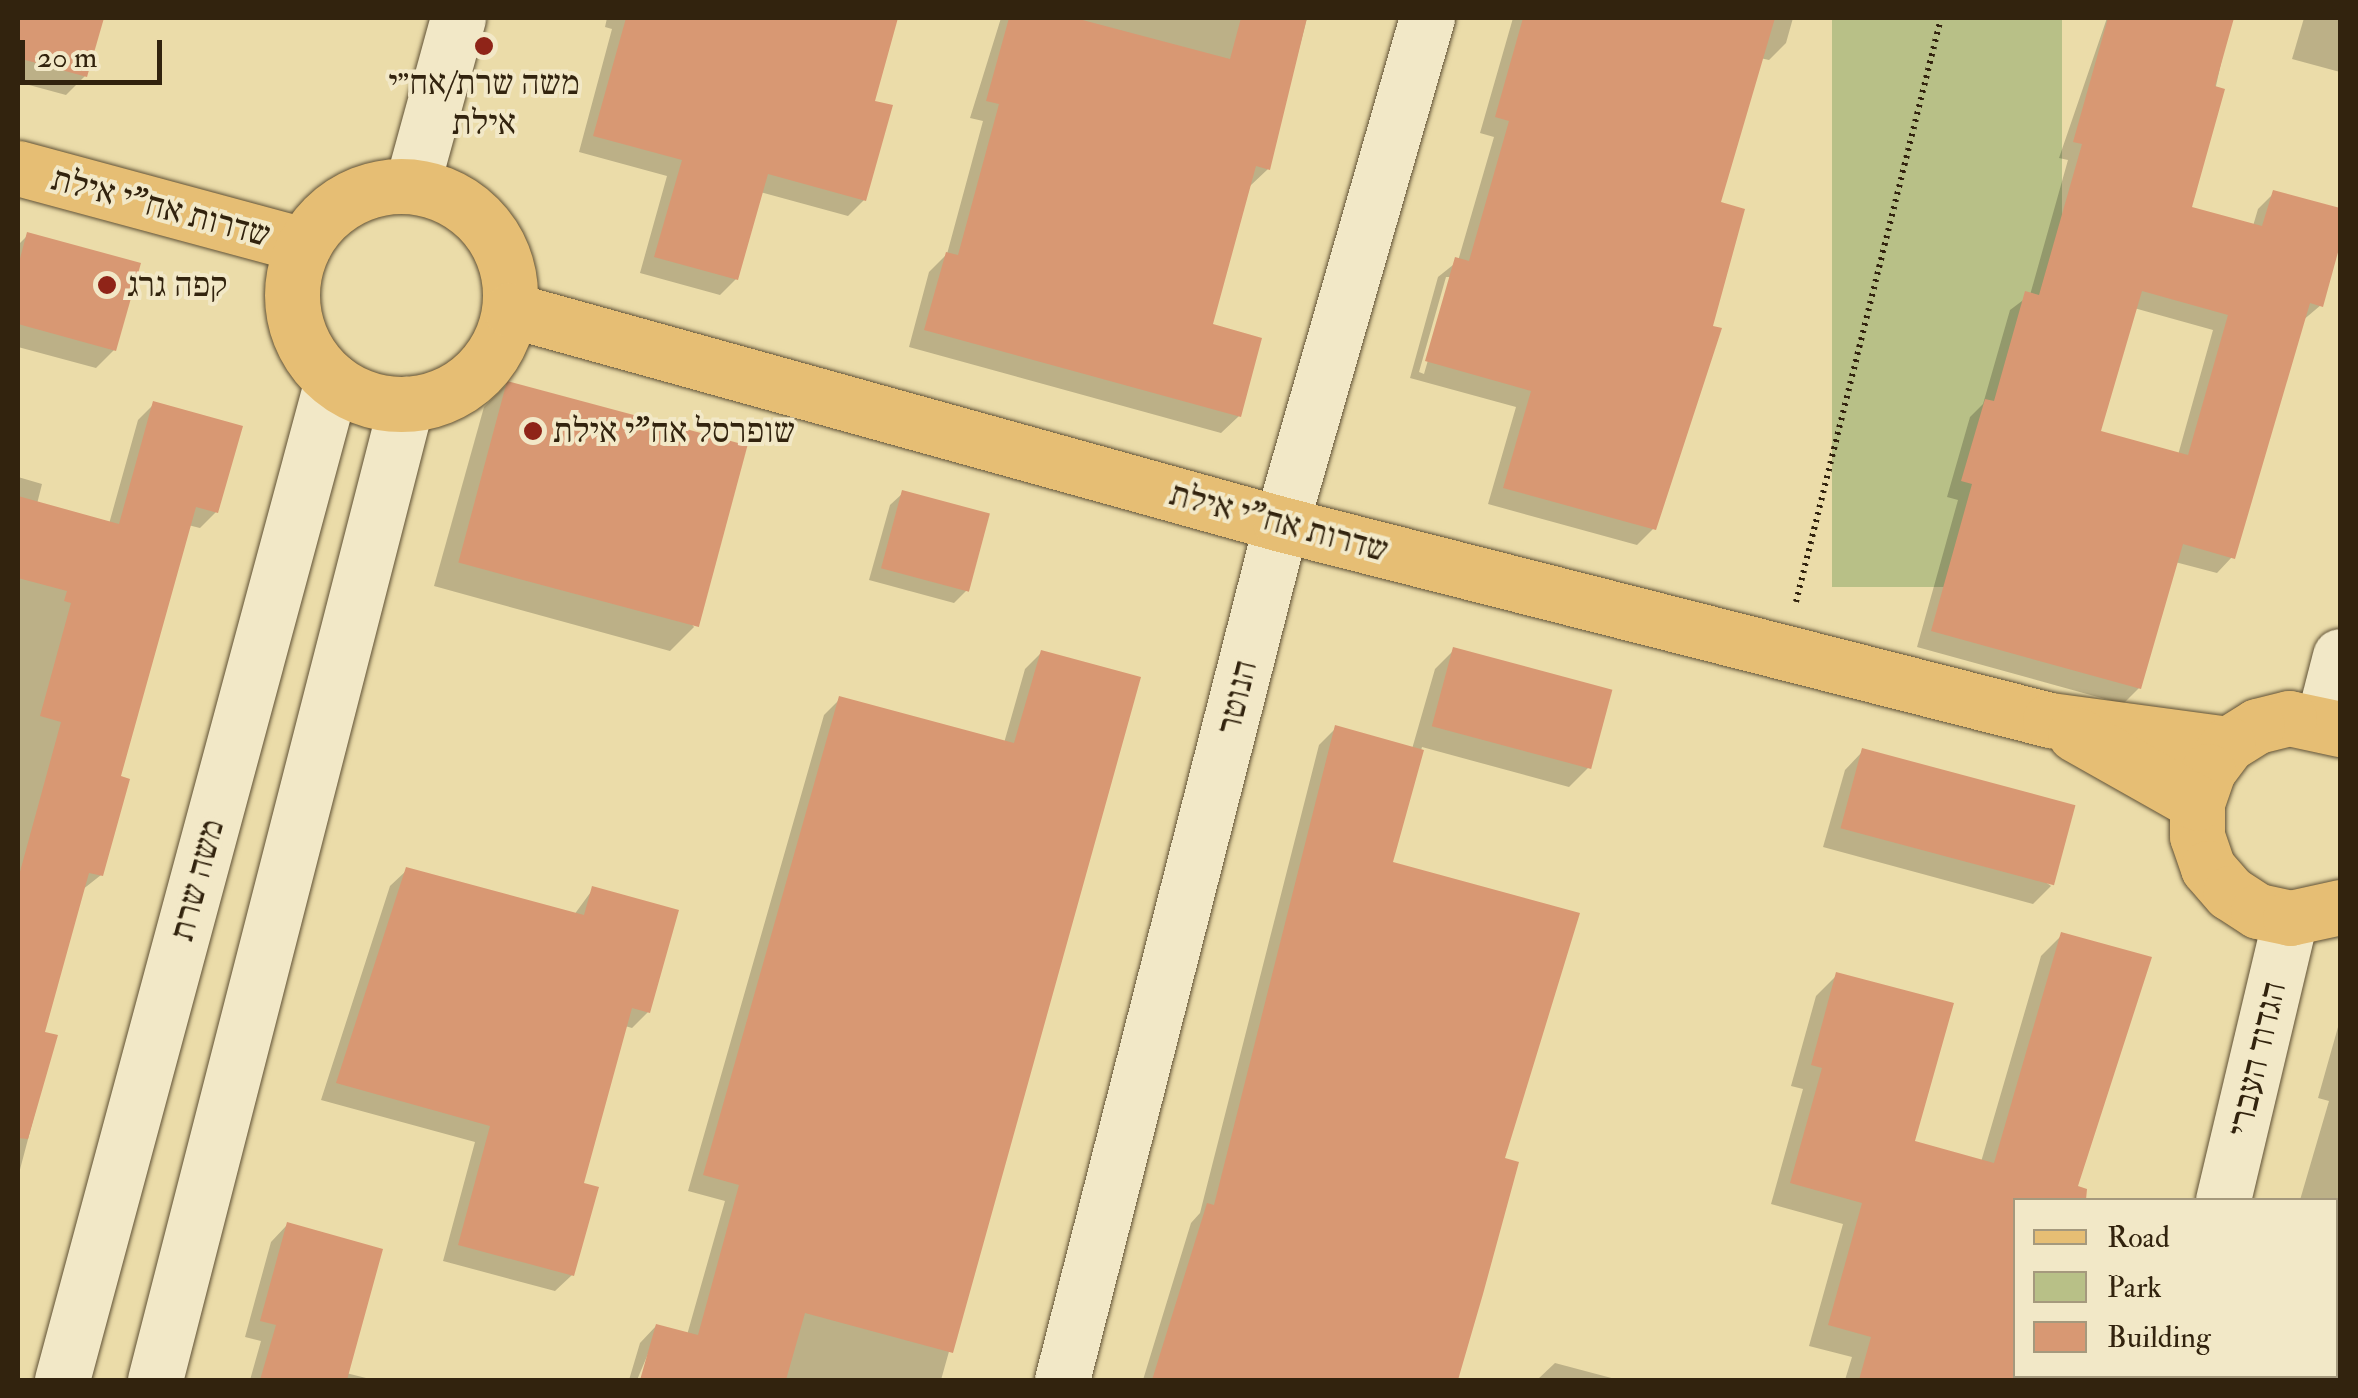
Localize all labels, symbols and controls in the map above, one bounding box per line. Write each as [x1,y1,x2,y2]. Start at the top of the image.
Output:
scale bar [25,20,168,82]
marker: משה שרת/אח״י אילת [473,35,495,57]
text: 20 m [37,39,97,76]
place label: משה שרת/אח״י אילת [388,62,580,144]
street label: שדרות אח"י אילת [47,158,275,256]
place label: קפה גרג [127,264,228,306]
marker: קפה גרג [96,274,118,296]
place label: שופרסל אח"י אילת [553,410,795,452]
marker: שופרסל אח"י אילת [522,420,544,442]
street label: שדרות אח"י אילת [1165,473,1393,571]
street label: הנוטר [1208,656,1266,738]
street label: משה שרת [161,815,233,945]
street label: הגדוד העברי [2219,978,2295,1140]
legend [2013,1198,2338,1378]
text: Road [2107,1219,2170,1256]
text: Park [2107,1269,2162,1306]
text: Building [2107,1319,2211,1356]

